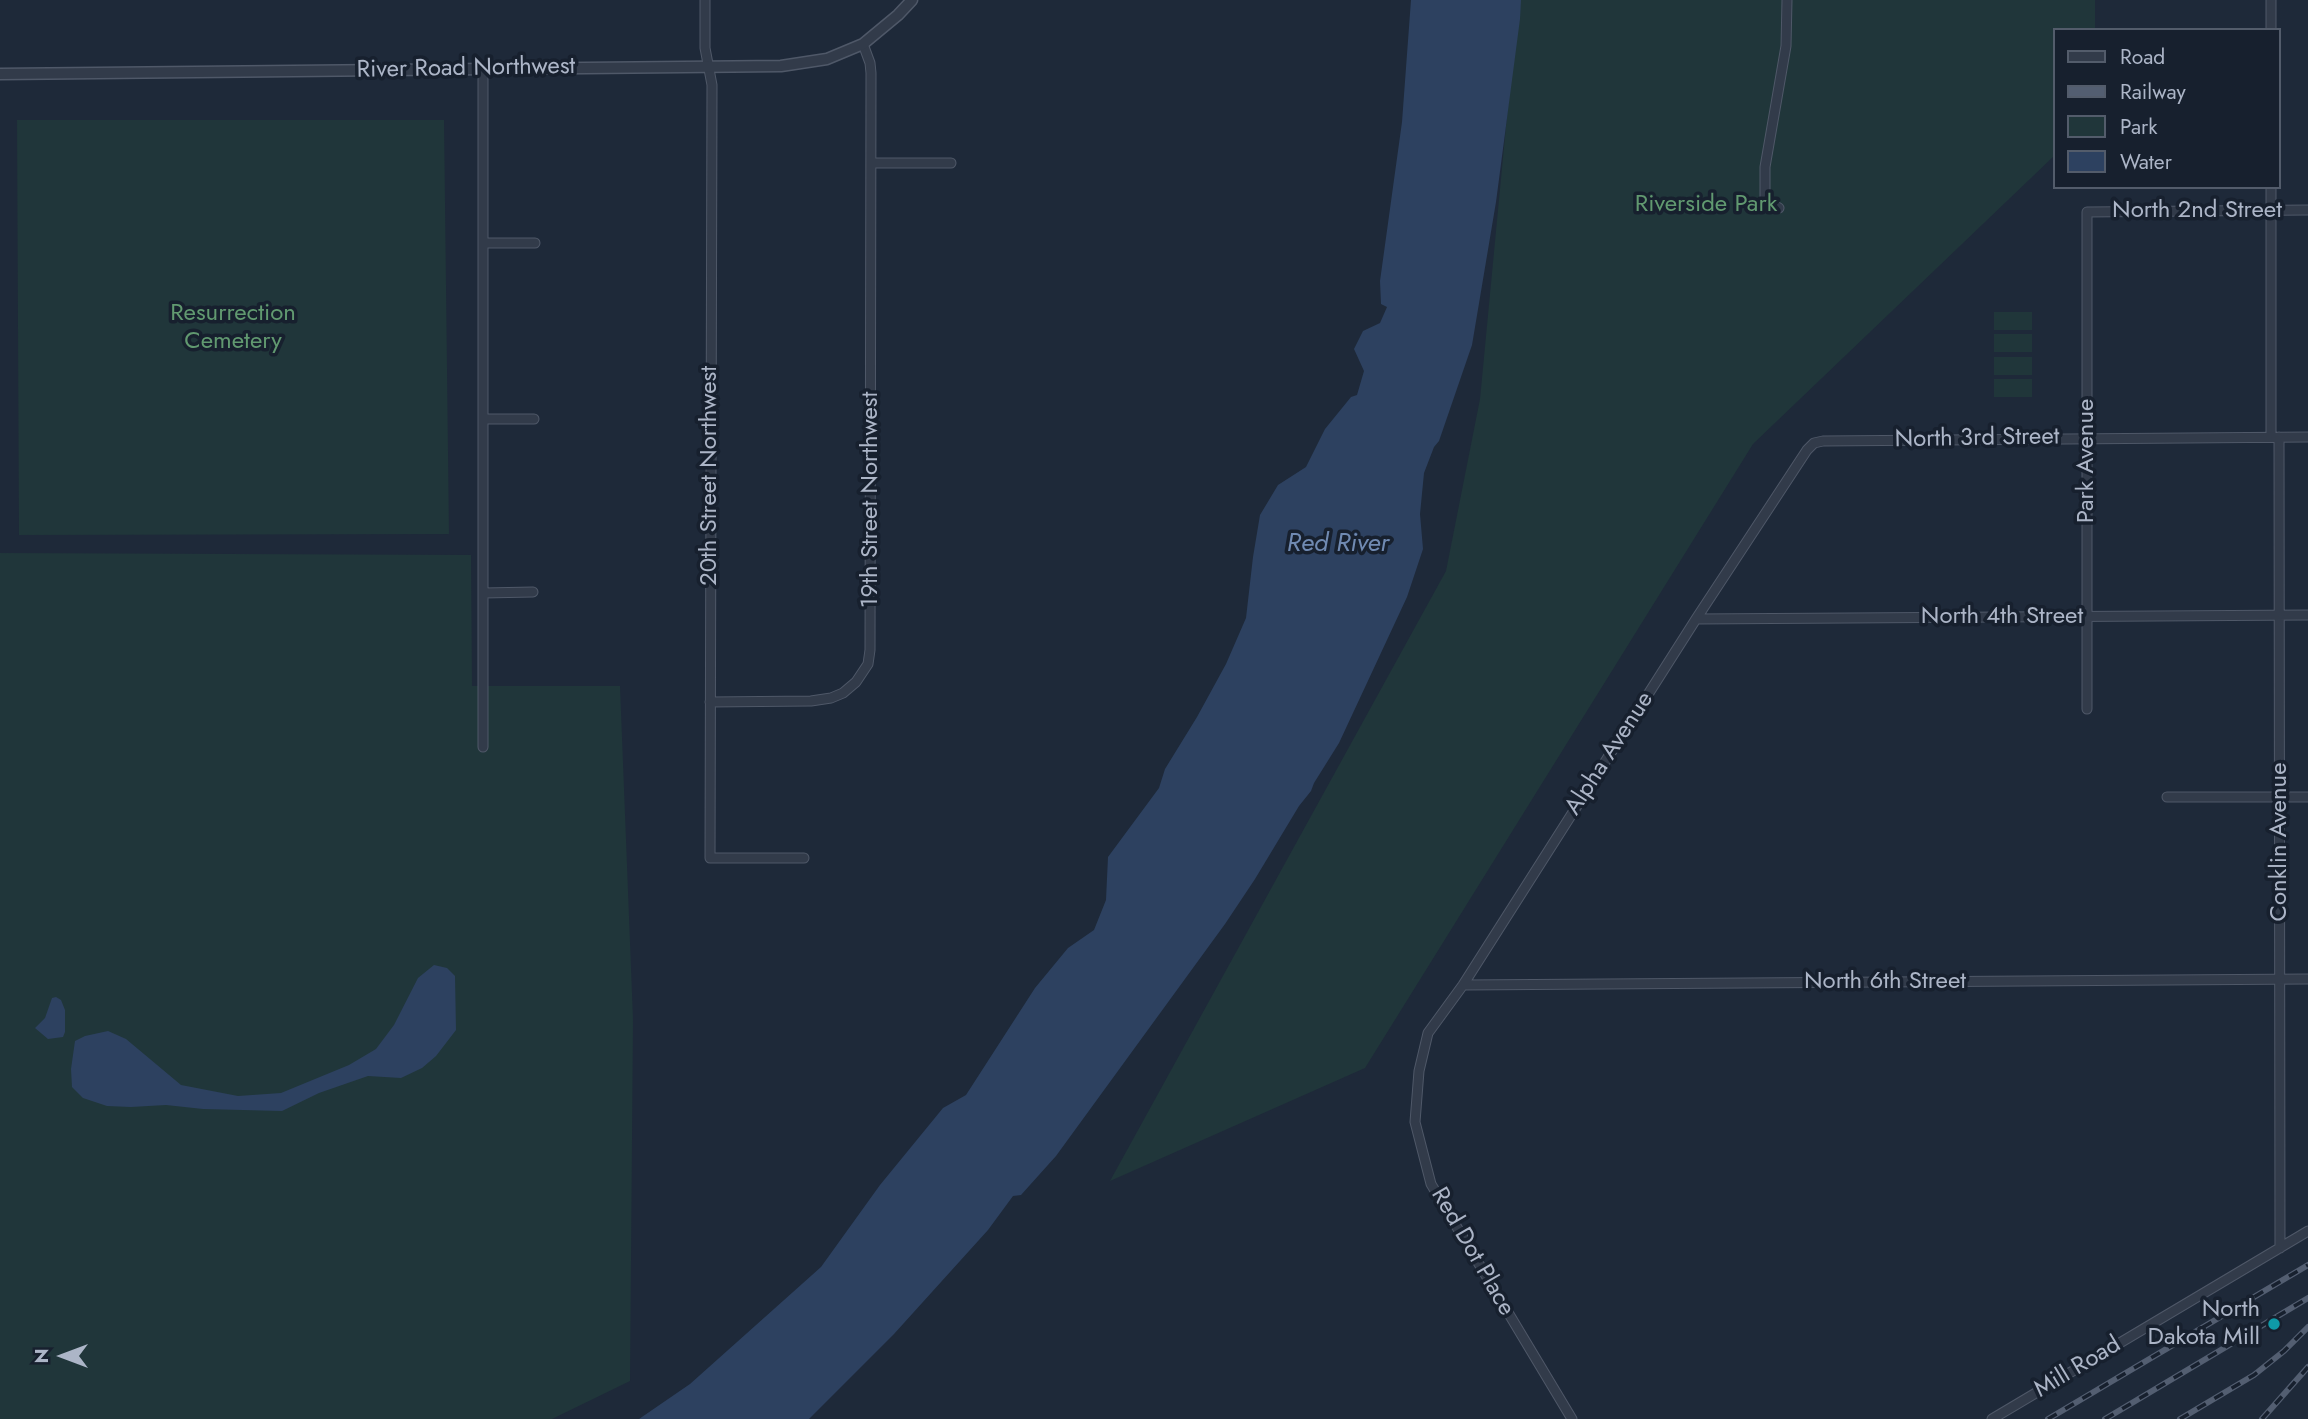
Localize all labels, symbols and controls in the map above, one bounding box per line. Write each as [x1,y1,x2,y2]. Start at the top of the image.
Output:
legend [2052,28,2280,189]
text: Road [2120,42,2165,72]
street label: River Road Northwest [356,53,576,85]
text: Railway [2120,77,2186,107]
text: Park [2120,112,2157,142]
text: Water [2120,147,2172,177]
park label: Riverside Park [1635,191,1777,219]
street label: North 2nd Street [2112,197,2282,225]
park label: Resurrection Cemetery [170,300,296,356]
street label: 20th Street Northwest [696,366,724,586]
street label: 19th Street Northwest [857,392,885,608]
street label: Park Avenue [2073,399,2101,523]
street label: North 3rd Street [1894,423,2060,455]
water label: Red River [1287,529,1389,561]
street label: North 4th Street [1921,603,2083,631]
street label: Alpha Avenue [1559,687,1661,821]
street label: Conklin Avenue [2266,762,2294,922]
street label: North 6th Street [1804,968,1966,996]
street label: Red Dot Place [1424,1183,1520,1321]
place label: North Dakota Mill [2148,1296,2260,1352]
marker: North Dakota Mill [2266,1316,2282,1332]
north arrow [28,1321,98,1391]
street label: Mill Road [2030,1331,2126,1405]
text: N [28,1348,55,1364]

